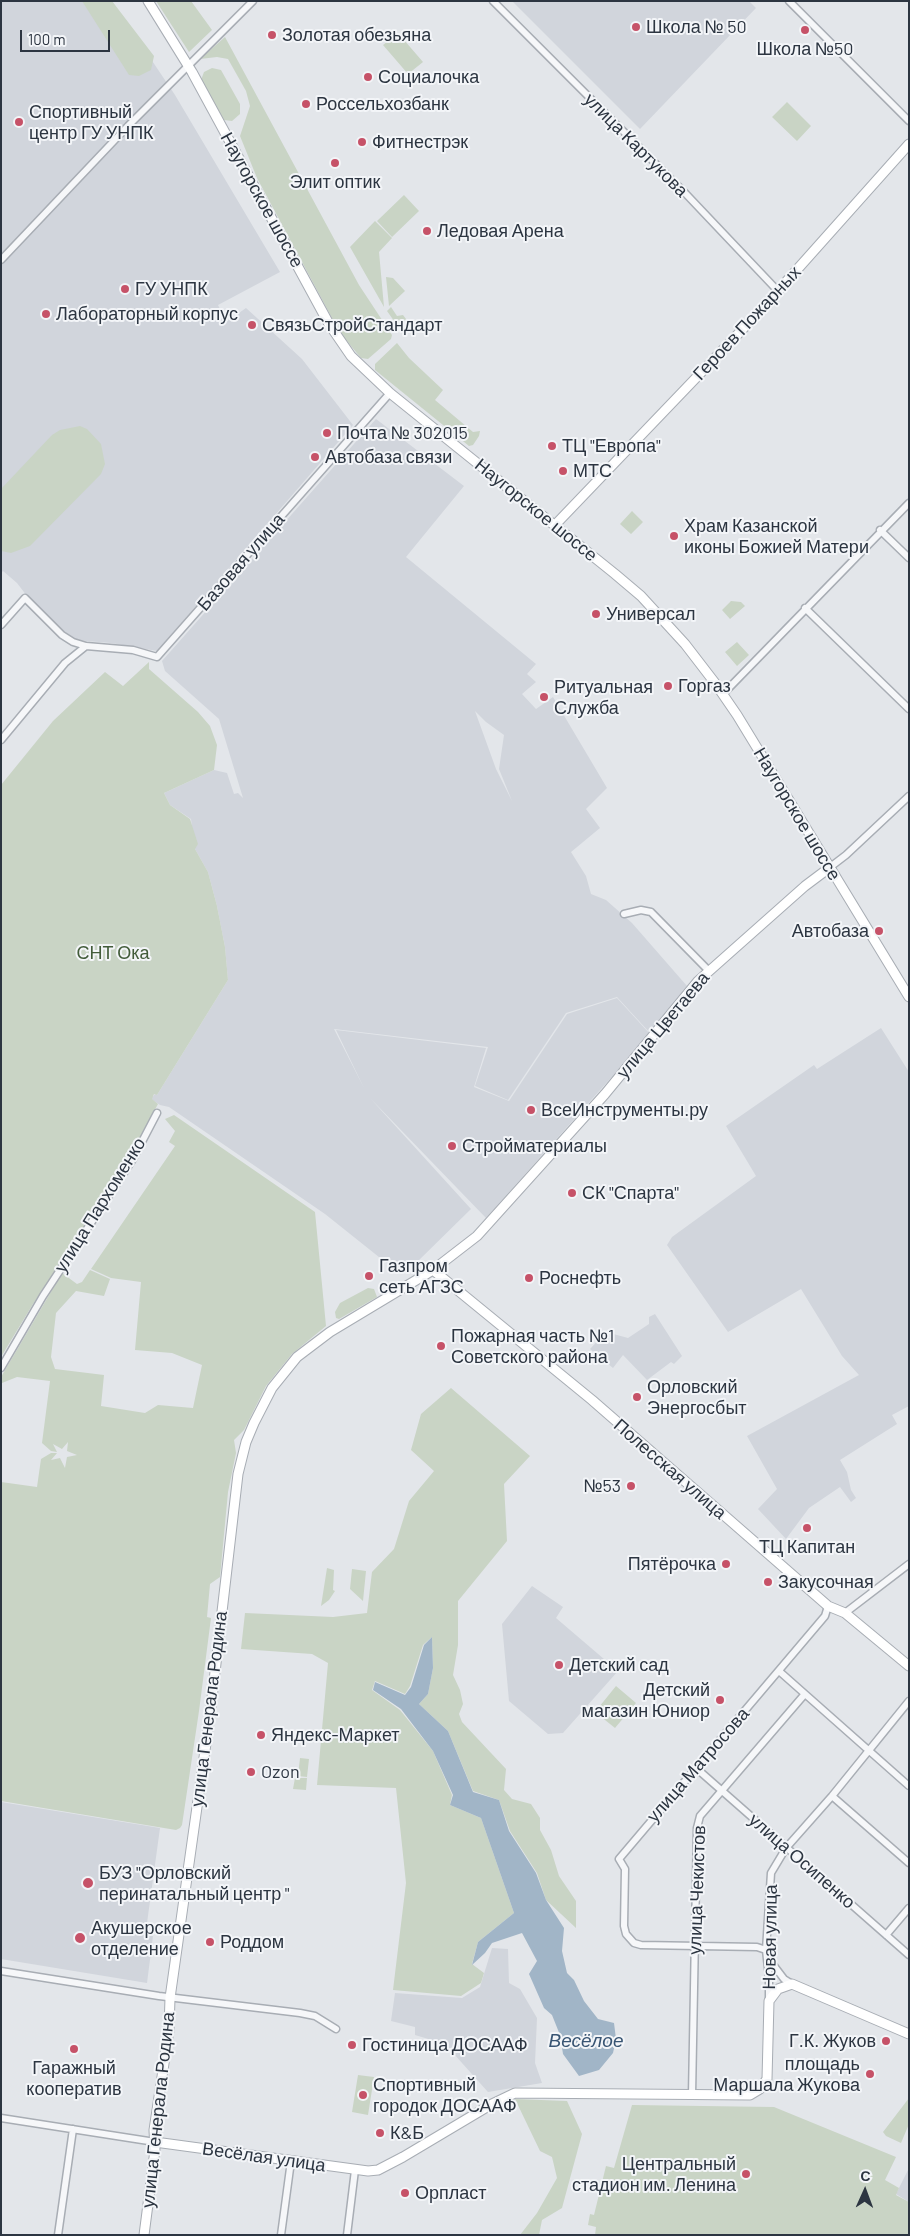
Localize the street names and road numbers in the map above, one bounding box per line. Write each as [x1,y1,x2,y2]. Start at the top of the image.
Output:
street label: улица Картукова [580,89,692,201]
street label: Наугорское шоссе [216,129,308,271]
street label: Героев Пожарных [688,261,806,385]
street label: Наугорское шоссе [470,454,602,566]
street label: Базовая улица [193,509,289,615]
street label: Наугорское шоссе [749,744,845,884]
street label: улица Цветаева [612,967,714,1083]
street label: улица Пархоменко [50,1134,150,1276]
street label: Полесская улица [609,1414,731,1524]
street label: улица Генерала Родина [186,1610,232,1808]
street label: улица Матросова [642,1703,754,1827]
street label: улица Осипенко [744,1809,860,1913]
street label: улица Чекистов [684,1825,710,1955]
street label: Новая улица [758,1884,782,1990]
street label: улица Генерала Родина [137,2011,179,2209]
street label: Весёлая улица [201,2138,327,2176]

